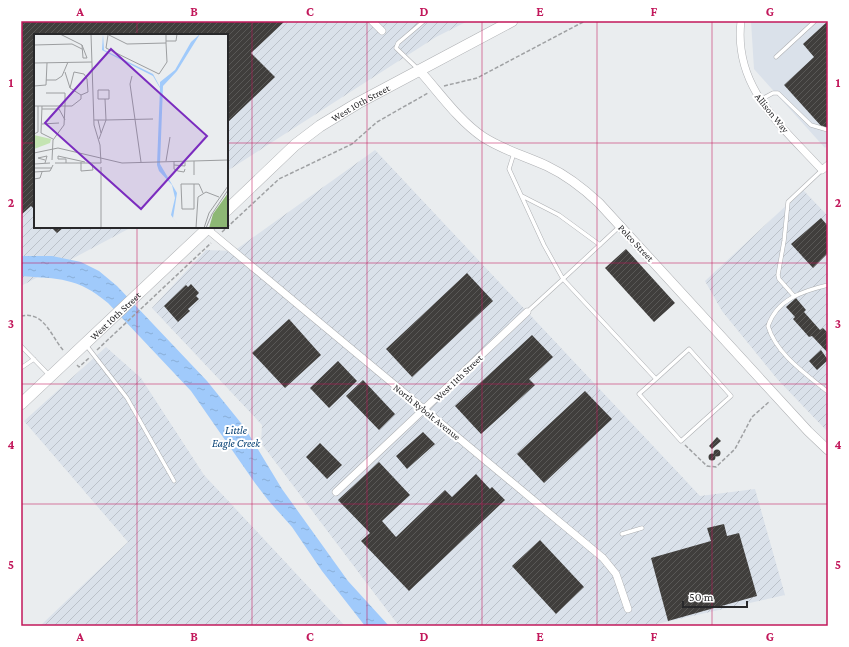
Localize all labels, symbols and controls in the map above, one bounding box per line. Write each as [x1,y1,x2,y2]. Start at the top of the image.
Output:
text: A [75,4,84,19]
text: B [190,4,198,19]
text: C [306,4,314,19]
text: D [420,4,429,19]
text: E [536,4,544,19]
text: F [651,4,658,19]
text: G [766,4,774,19]
inset map [34,34,228,228]
text: 1 [9,75,14,90]
text: 1 [836,75,841,90]
street label: West 10th Street [329,81,392,124]
street label: Allison Way [753,91,791,135]
text: 2 [8,195,15,210]
text: 2 [835,195,842,210]
street label: Polco Street [616,222,656,264]
street label: West 10th Street [87,289,143,342]
text: 3 [8,316,14,331]
text: 3 [835,316,841,331]
street label: West 11th Street [432,352,485,404]
street label: North Rybolt Avenue [391,382,463,443]
water label: Little Eagle Creek [212,424,261,450]
text: 4 [7,437,15,452]
text: 4 [834,437,842,452]
text: 5 [8,557,14,572]
text: 5 [835,557,841,572]
scale bar [683,583,747,609]
text: 50 m [689,590,714,604]
text: A [75,629,84,644]
text: B [190,629,198,644]
text: C [306,629,314,644]
text: D [420,629,429,644]
text: E [536,629,544,644]
text: F [651,629,658,644]
text: G [766,629,774,644]

